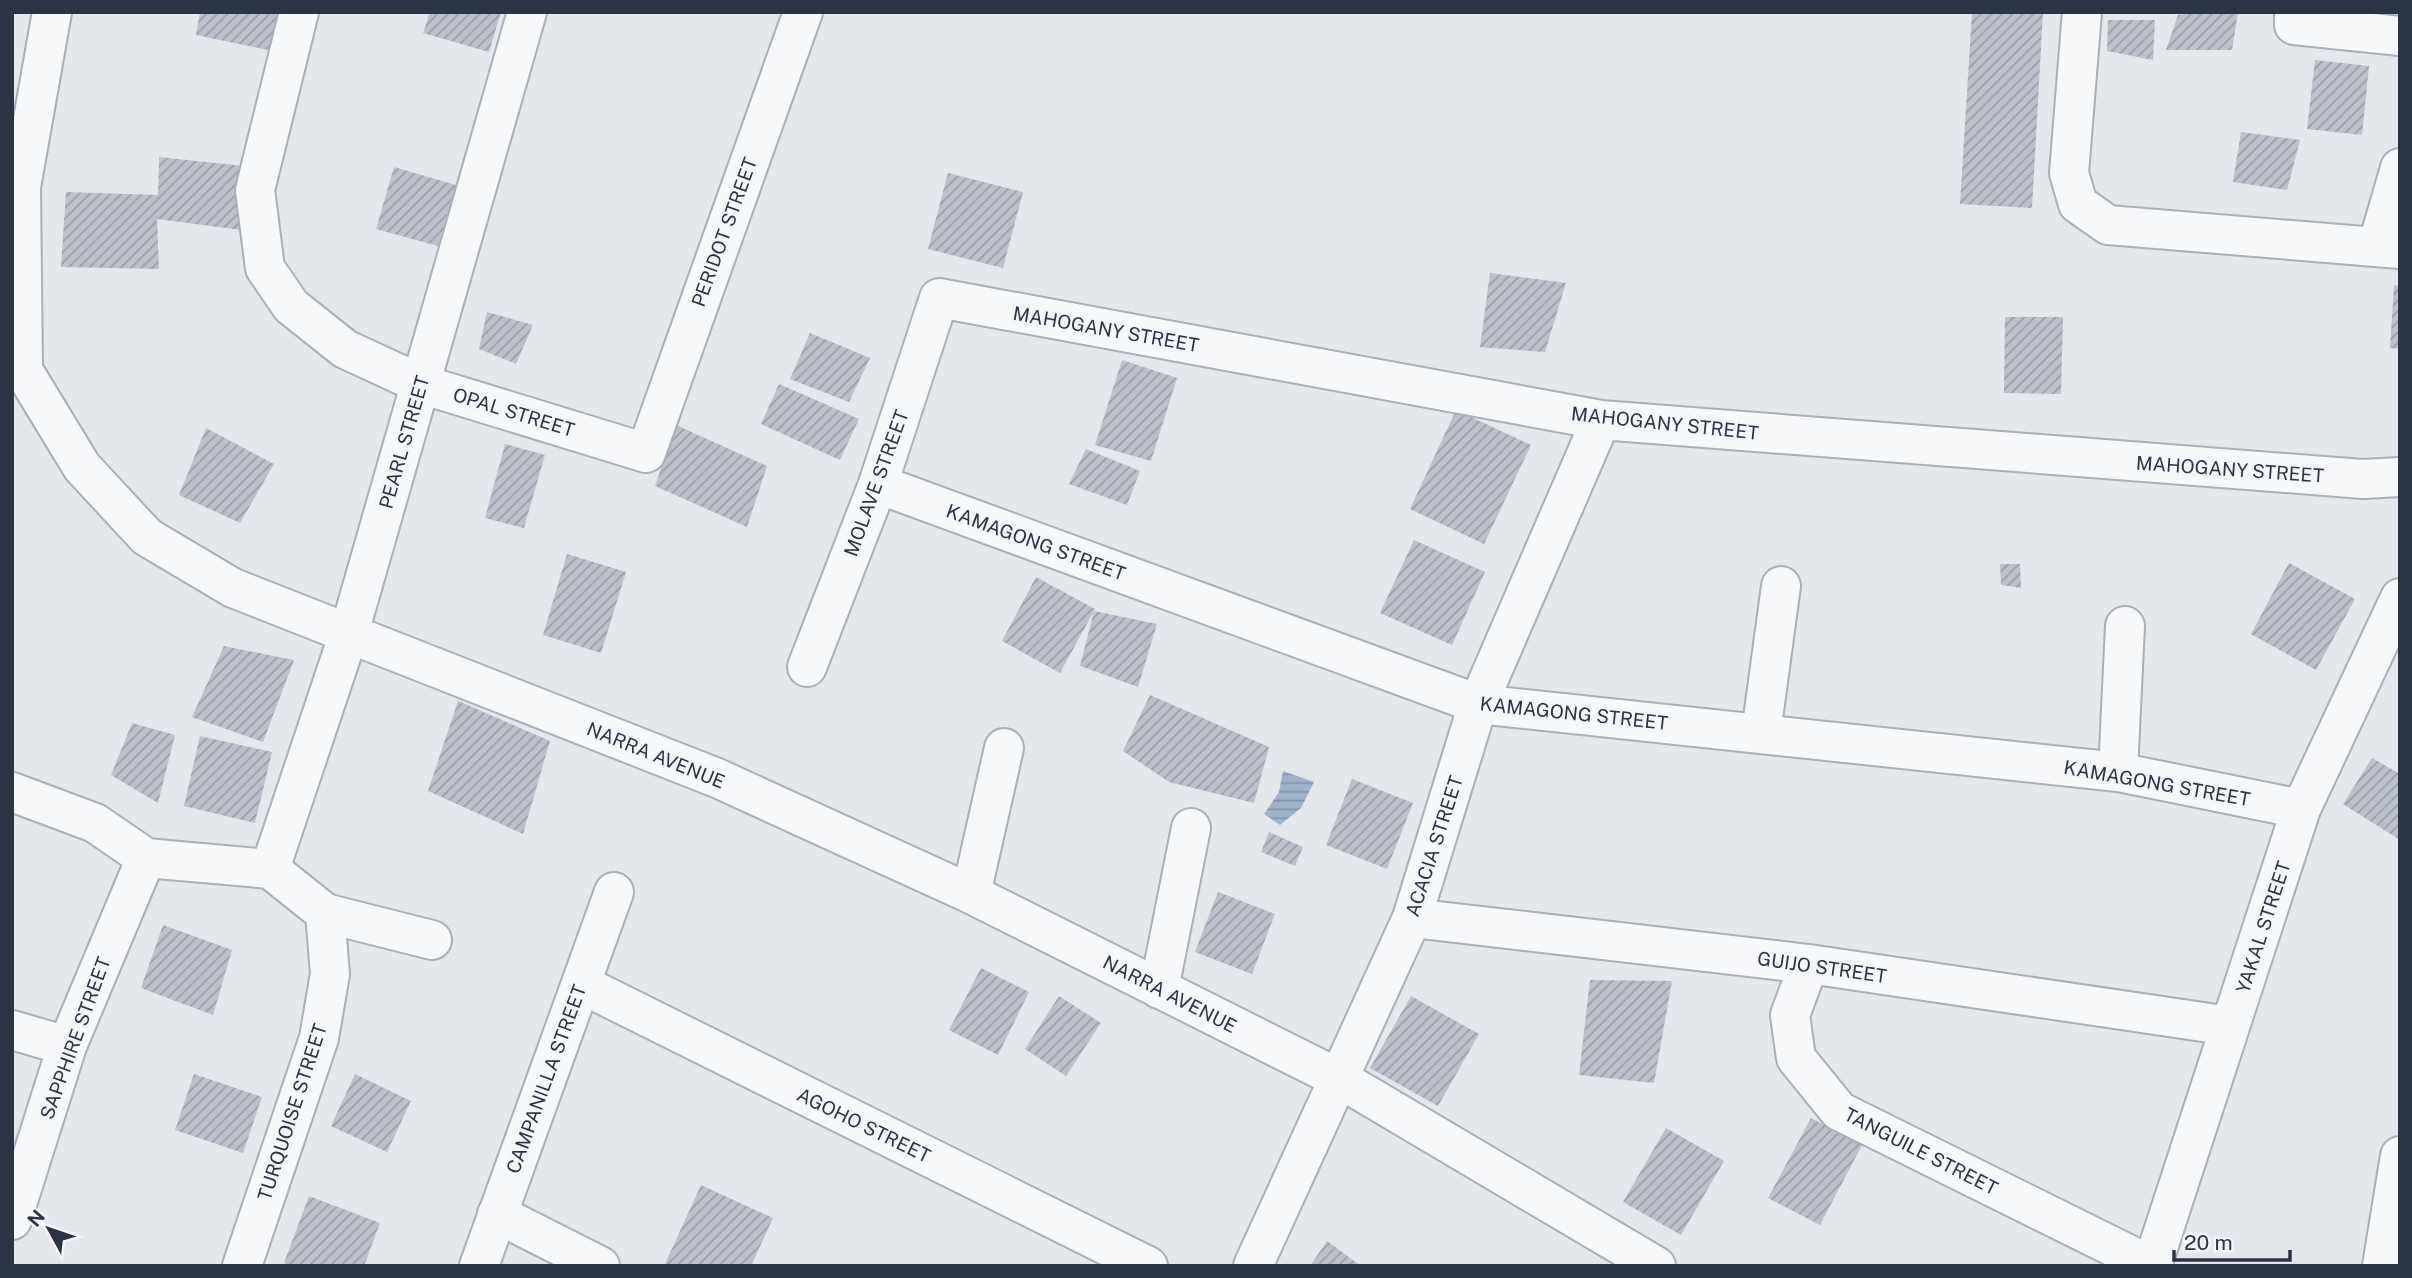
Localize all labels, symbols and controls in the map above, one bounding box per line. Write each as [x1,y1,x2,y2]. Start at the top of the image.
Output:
street label: PERIDOT STREET [687,154,761,310]
street label: MAHOGANY STREET [1011,302,1201,356]
street label: PEARL STREET [374,373,434,511]
street label: OPAL STREET [451,383,577,441]
street label: MAHOGANY STREET [1570,402,1760,444]
street label: MOLAVE STREET [839,407,913,559]
street label: MAHOGANY STREET [2135,451,2325,487]
street label: KAMAGONG STREET [943,499,1129,585]
street label: KAMAGONG STREET [1479,692,1669,734]
street label: NARRA AVENUE [584,717,728,793]
street label: KAMAGONG STREET [2062,756,2252,810]
street label: ACACIA STREET [1401,773,1467,919]
street label: YAKAL STREET [2231,858,2295,996]
street label: GUIJO STREET [1756,947,1888,987]
street label: NARRA AVENUE [1099,951,1241,1037]
street label: SAPPHIRE STREET [35,954,115,1122]
street label: CAMPANILLA STREET [502,982,590,1176]
street label: TURQUOISE STREET [253,1021,331,1203]
street label: AGOHO STREET [794,1083,934,1167]
street label: TANGUILE STREET [1841,1103,2001,1199]
north arrow [14,1194,84,1264]
text: N [23,1205,49,1231]
scale bar [2174,1218,2290,1262]
text: 20 m [2184,1230,2233,1255]

